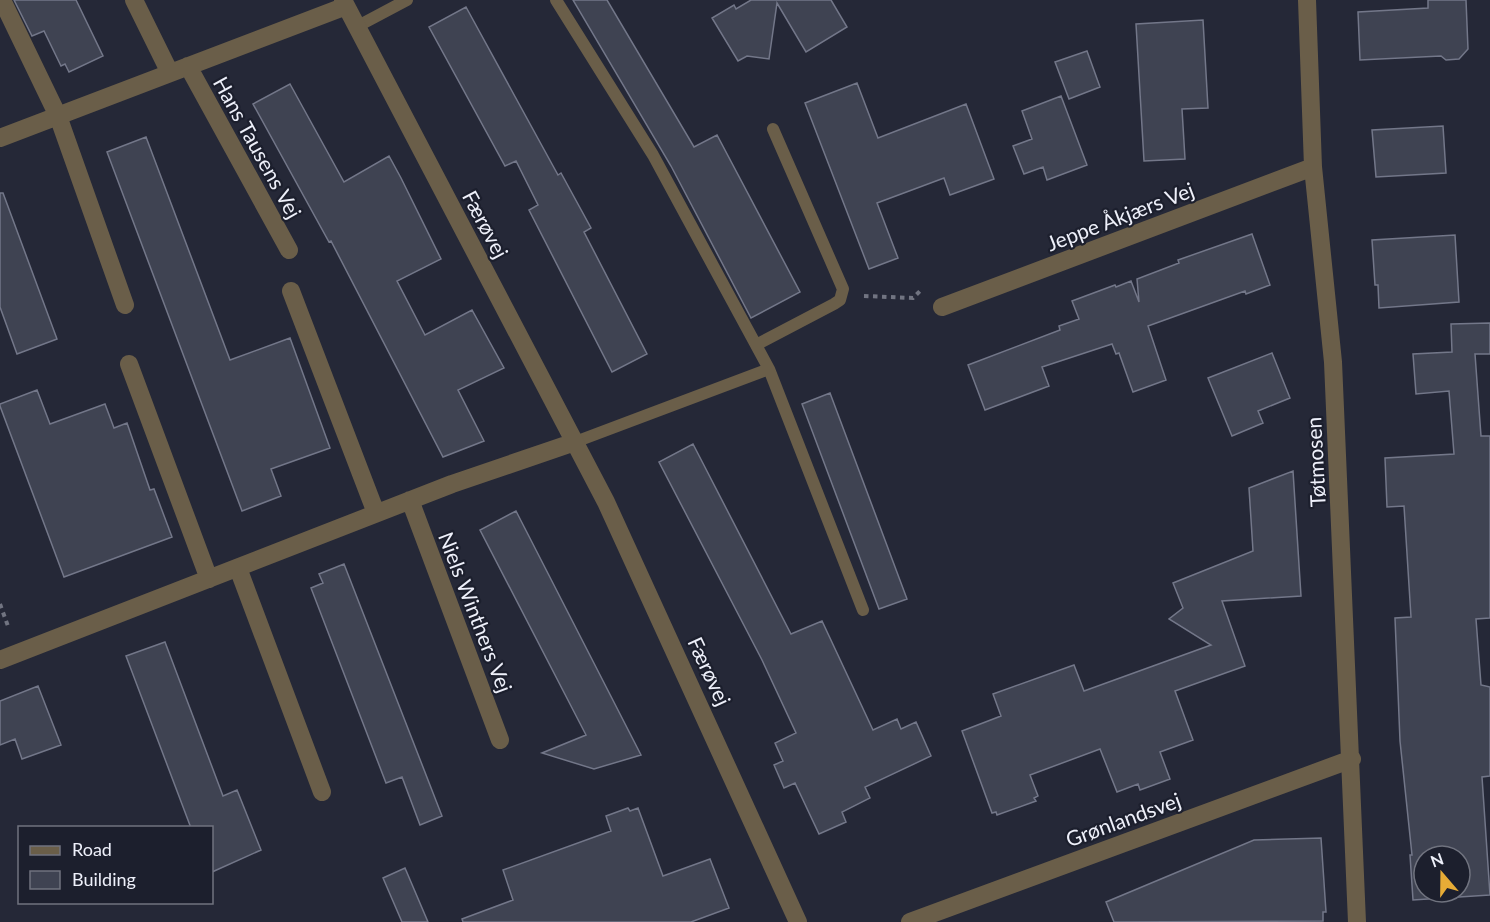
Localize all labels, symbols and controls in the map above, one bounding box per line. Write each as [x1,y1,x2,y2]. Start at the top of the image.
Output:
street label: Hans Tausens Vej [209,72,307,222]
street label: Jeppe Åkjærs Vej [1043,176,1197,256]
street label: Færøvej [458,186,514,262]
street label: Tøtmosen [1300,416,1330,508]
street label: Niels Winthers Vej [434,528,518,696]
street label: Færøvej [683,633,737,709]
street label: Grønlandsvej [1062,787,1184,851]
legend [18,826,213,904]
text: Road [72,838,112,860]
north arrow [1412,844,1472,904]
text: N [1428,848,1446,870]
text: Building [72,868,136,890]

